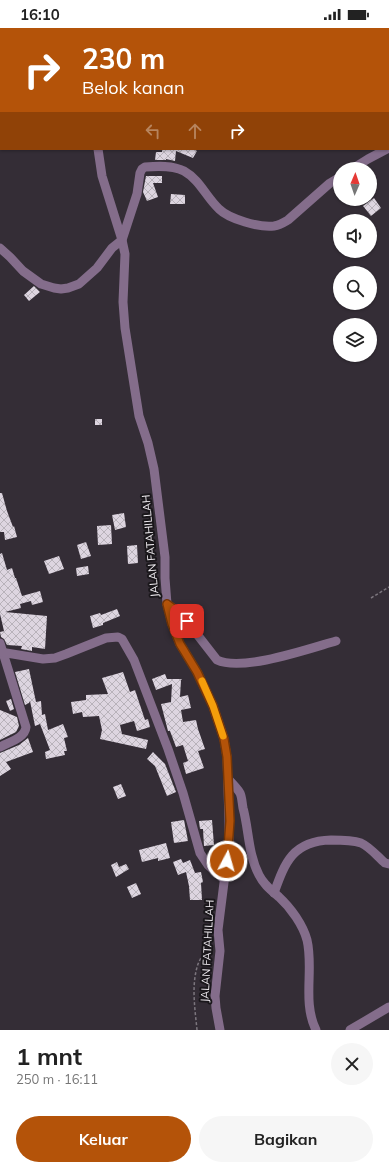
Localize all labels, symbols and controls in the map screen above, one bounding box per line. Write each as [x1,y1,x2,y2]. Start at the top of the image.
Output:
text: 16:10 [20,5,60,24]
text: 230 m [82,41,165,76]
icon: right [16,44,68,96]
text: Belok kanan [82,76,184,99]
icon: left [142,120,164,142]
icon: ahead [184,120,206,142]
icon: right [226,120,248,142]
north arrow [333,162,377,206]
map controls [333,162,377,362]
button: sound [333,214,377,258]
button: search [333,266,377,310]
button: layers [333,318,377,362]
street label: JALAN FATAHILLAH [139,494,161,598]
pin [170,604,204,638]
icon: arrive [176,610,198,632]
position arrow [206,840,248,882]
street label: JALAN FATAHILLAH [197,899,217,1003]
text: 1 mnt [16,1041,82,1071]
button: close [331,1043,373,1085]
text: 250 m · 16:11 [16,1071,98,1087]
button: Keluar [16,1116,191,1162]
button: Bagikan [199,1116,373,1162]

